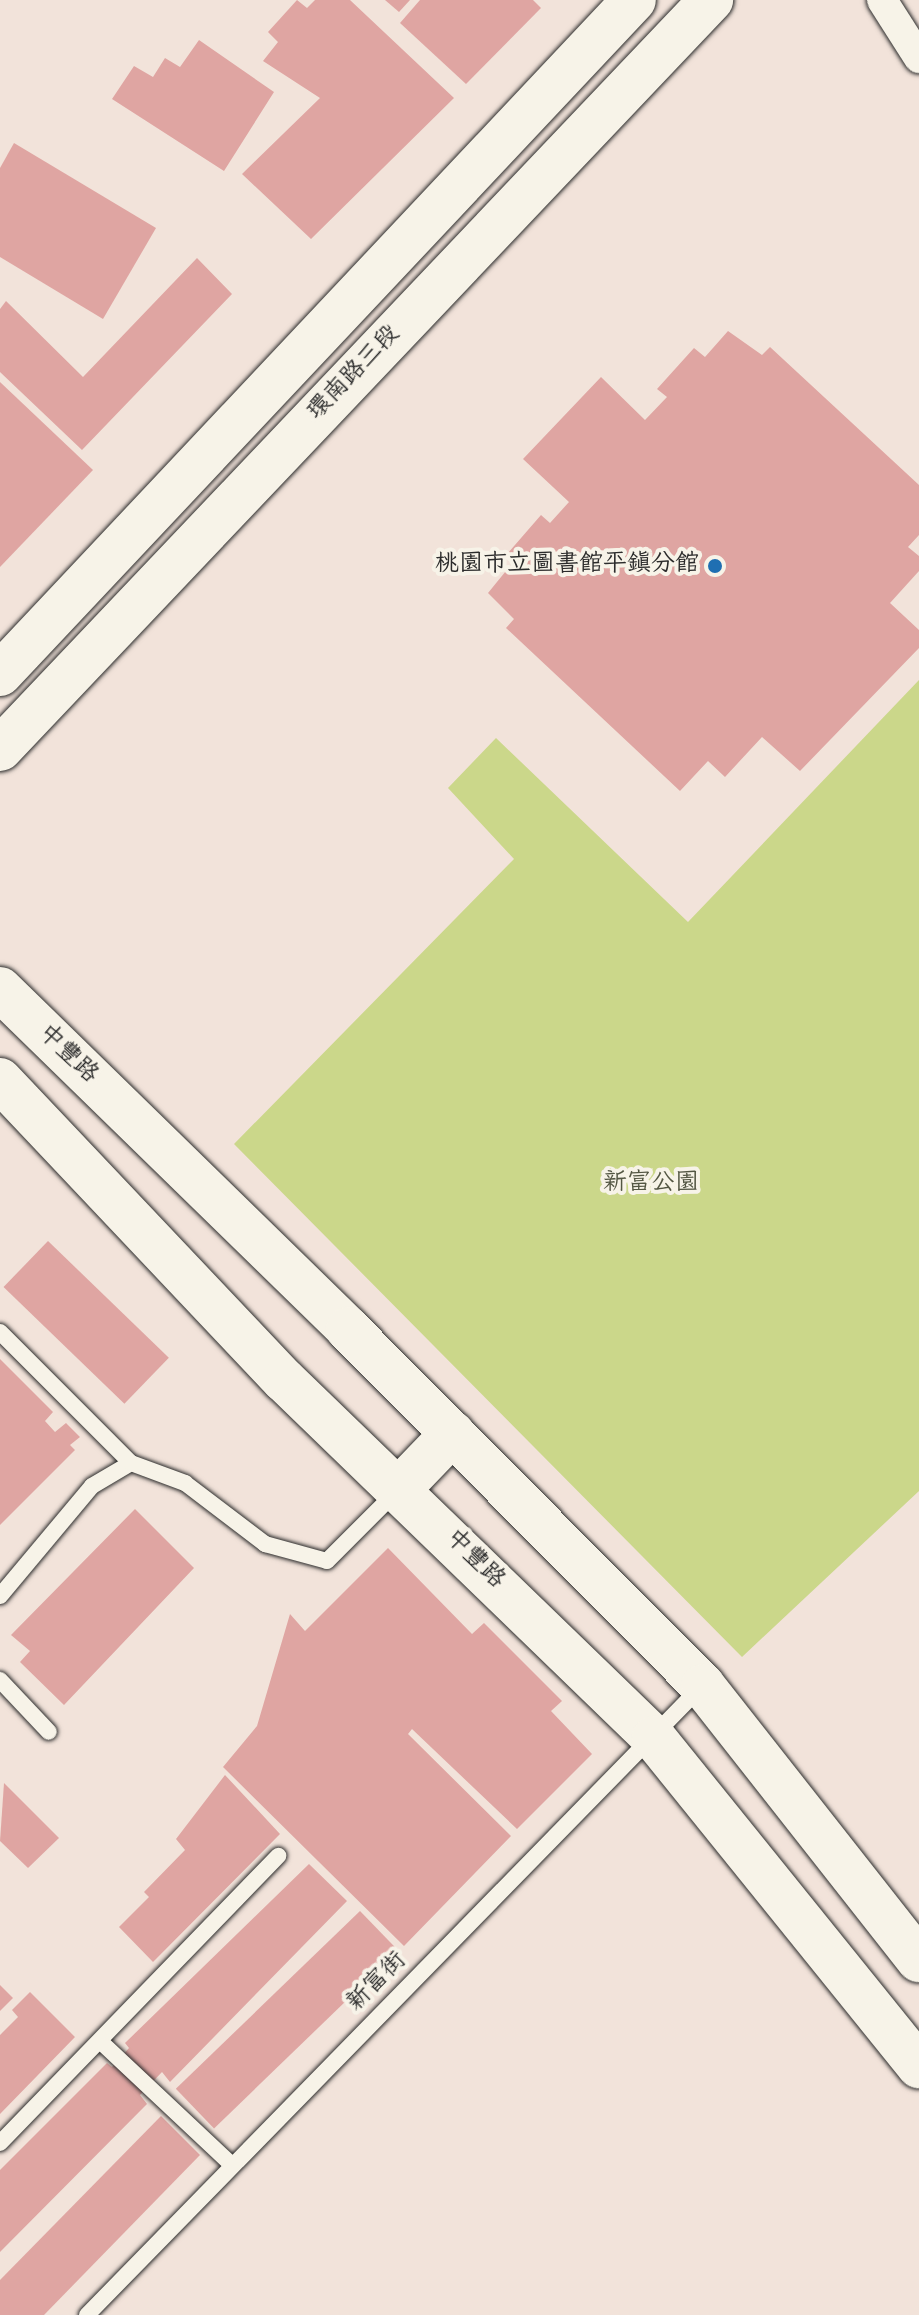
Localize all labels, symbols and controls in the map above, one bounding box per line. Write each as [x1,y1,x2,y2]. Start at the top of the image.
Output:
street label: 環南路三段 [303,321,407,427]
place label: 桃園市立圖書館平鎮分館 [435,552,699,580]
marker: 桃園市立圖書館平鎮分館 [706,557,724,575]
street label: 中豐路 [31,1020,103,1090]
park label: 新富公園 [603,1171,699,1199]
street label: 中豐路 [438,1524,510,1596]
street label: 新富街 [342,1947,414,2019]

